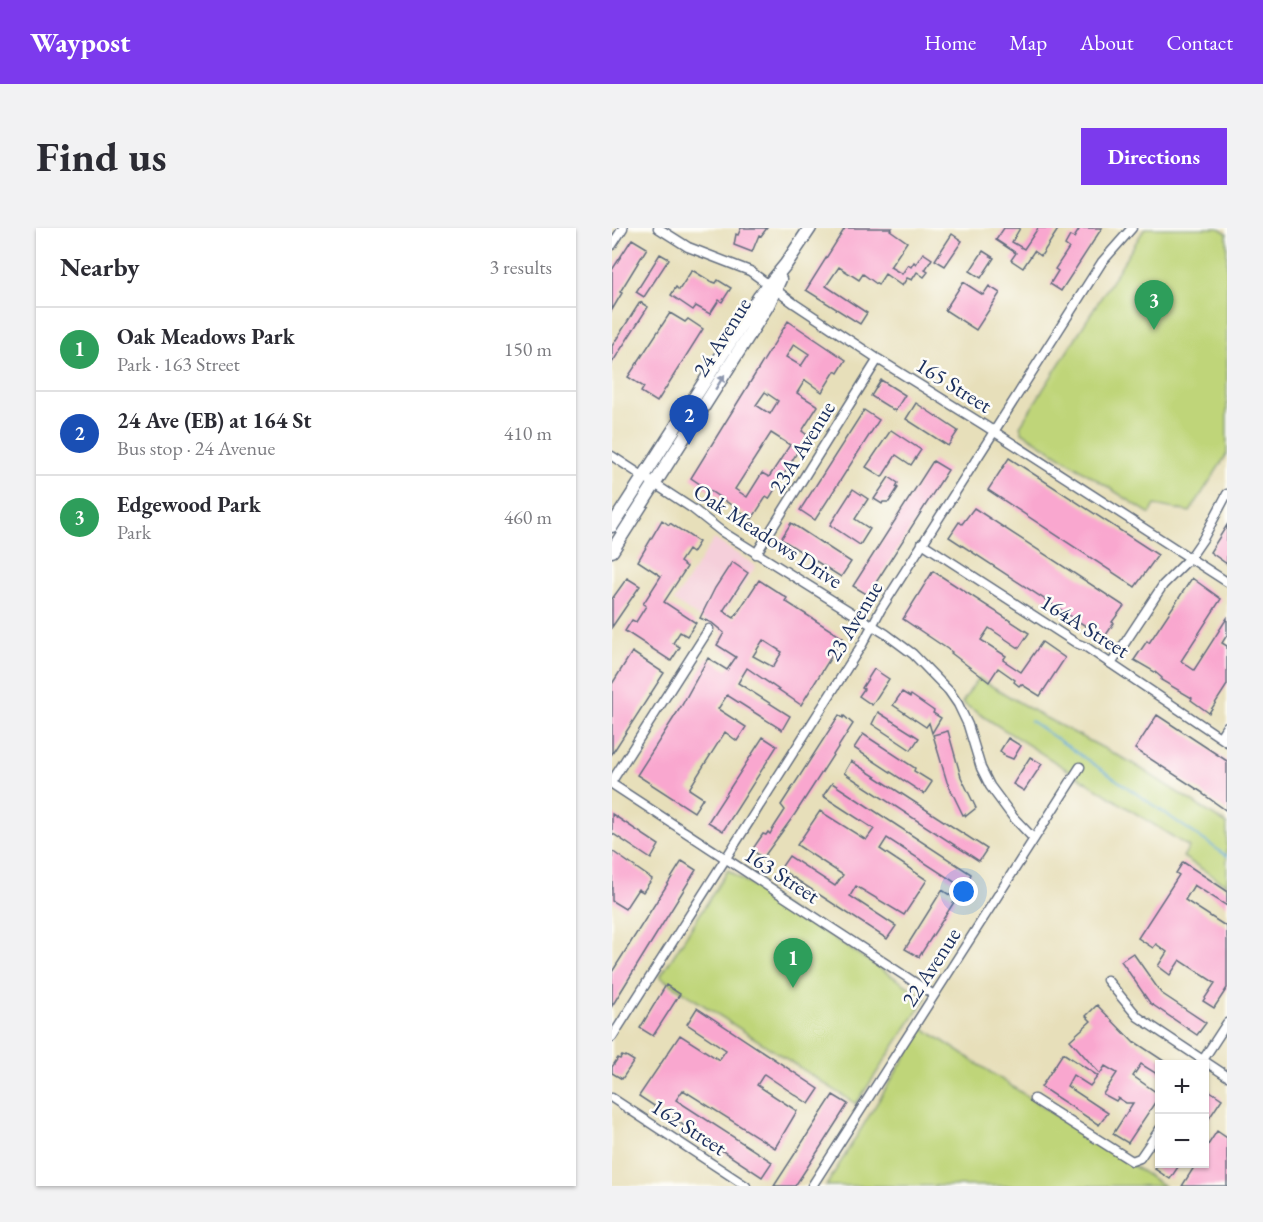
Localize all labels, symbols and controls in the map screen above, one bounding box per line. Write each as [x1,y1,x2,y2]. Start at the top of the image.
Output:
text: Waypost [30,24,131,60]
text: Home [924,29,976,56]
text: Map [1009,29,1047,56]
text: About [1080,29,1133,56]
text: Contact [1166,29,1233,56]
button: Directions [1081,128,1227,185]
text: Find us [36,129,167,184]
text: Nearby [60,250,140,284]
text: 3 results [489,254,552,280]
pin: 3 [1134,280,1174,330]
street label: 24 Avenue [686,291,758,382]
text: Oak Meadows Park [117,322,295,351]
text: 1 [74,336,85,362]
text: 150 m [504,336,552,362]
street label: 165 Street [911,350,998,420]
text: Park · 163 Street [117,351,240,377]
one-way arrow [714,373,725,390]
street label: 23A Avenue [762,395,842,499]
pin: 2 [670,396,709,445]
text: 24 Ave (EB) at 164 St [117,406,312,435]
text: 2 [74,420,85,446]
text: 410 m [504,420,552,446]
text: Bus stop · 24 Avenue [117,435,275,461]
street label: Oak Meadows Drive [688,477,848,595]
text: Edgewood Park [117,490,261,519]
text: 3 [74,504,85,530]
text: 460 m [504,504,552,530]
text: Park [117,519,151,545]
street label: 23 Avenue [819,575,889,666]
street label: 164A Street [1035,587,1135,665]
street label: 163 Street [739,840,825,910]
your location [949,877,978,906]
street label: 22 Avenue [895,922,968,1012]
pin: 1 [774,938,813,988]
map controls [1155,1060,1209,1168]
button: + [1155,1060,1209,1114]
street label: 162 Street [646,1092,732,1162]
button: − [1155,1114,1209,1168]

